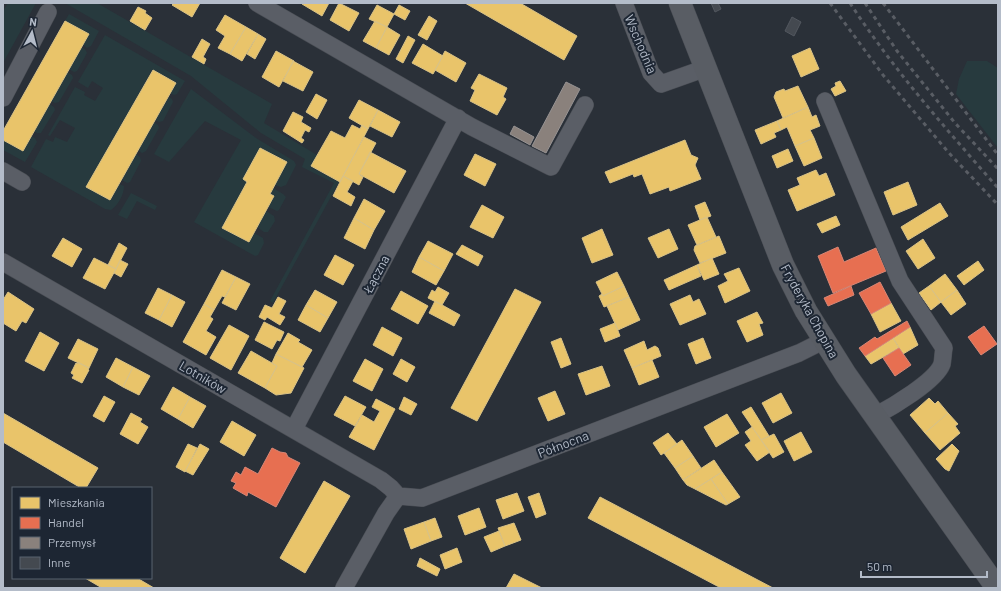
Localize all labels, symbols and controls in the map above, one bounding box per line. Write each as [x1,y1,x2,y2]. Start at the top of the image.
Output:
north arrow [12,12,52,52]
street label: Wschodnia [621,12,661,76]
text: N [29,15,38,28]
street label: Łączna [359,252,393,297]
street label: Fryderyka Chopina [778,261,842,361]
street label: Lotników [177,357,229,397]
street label: Północna [535,427,591,461]
legend [12,487,152,579]
text: Mieszkania [48,495,105,509]
text: Handel [48,515,84,529]
text: Przemysł [48,535,96,549]
scale bar [861,553,987,579]
text: Inne [48,555,70,569]
text: 50 m [867,559,892,573]

